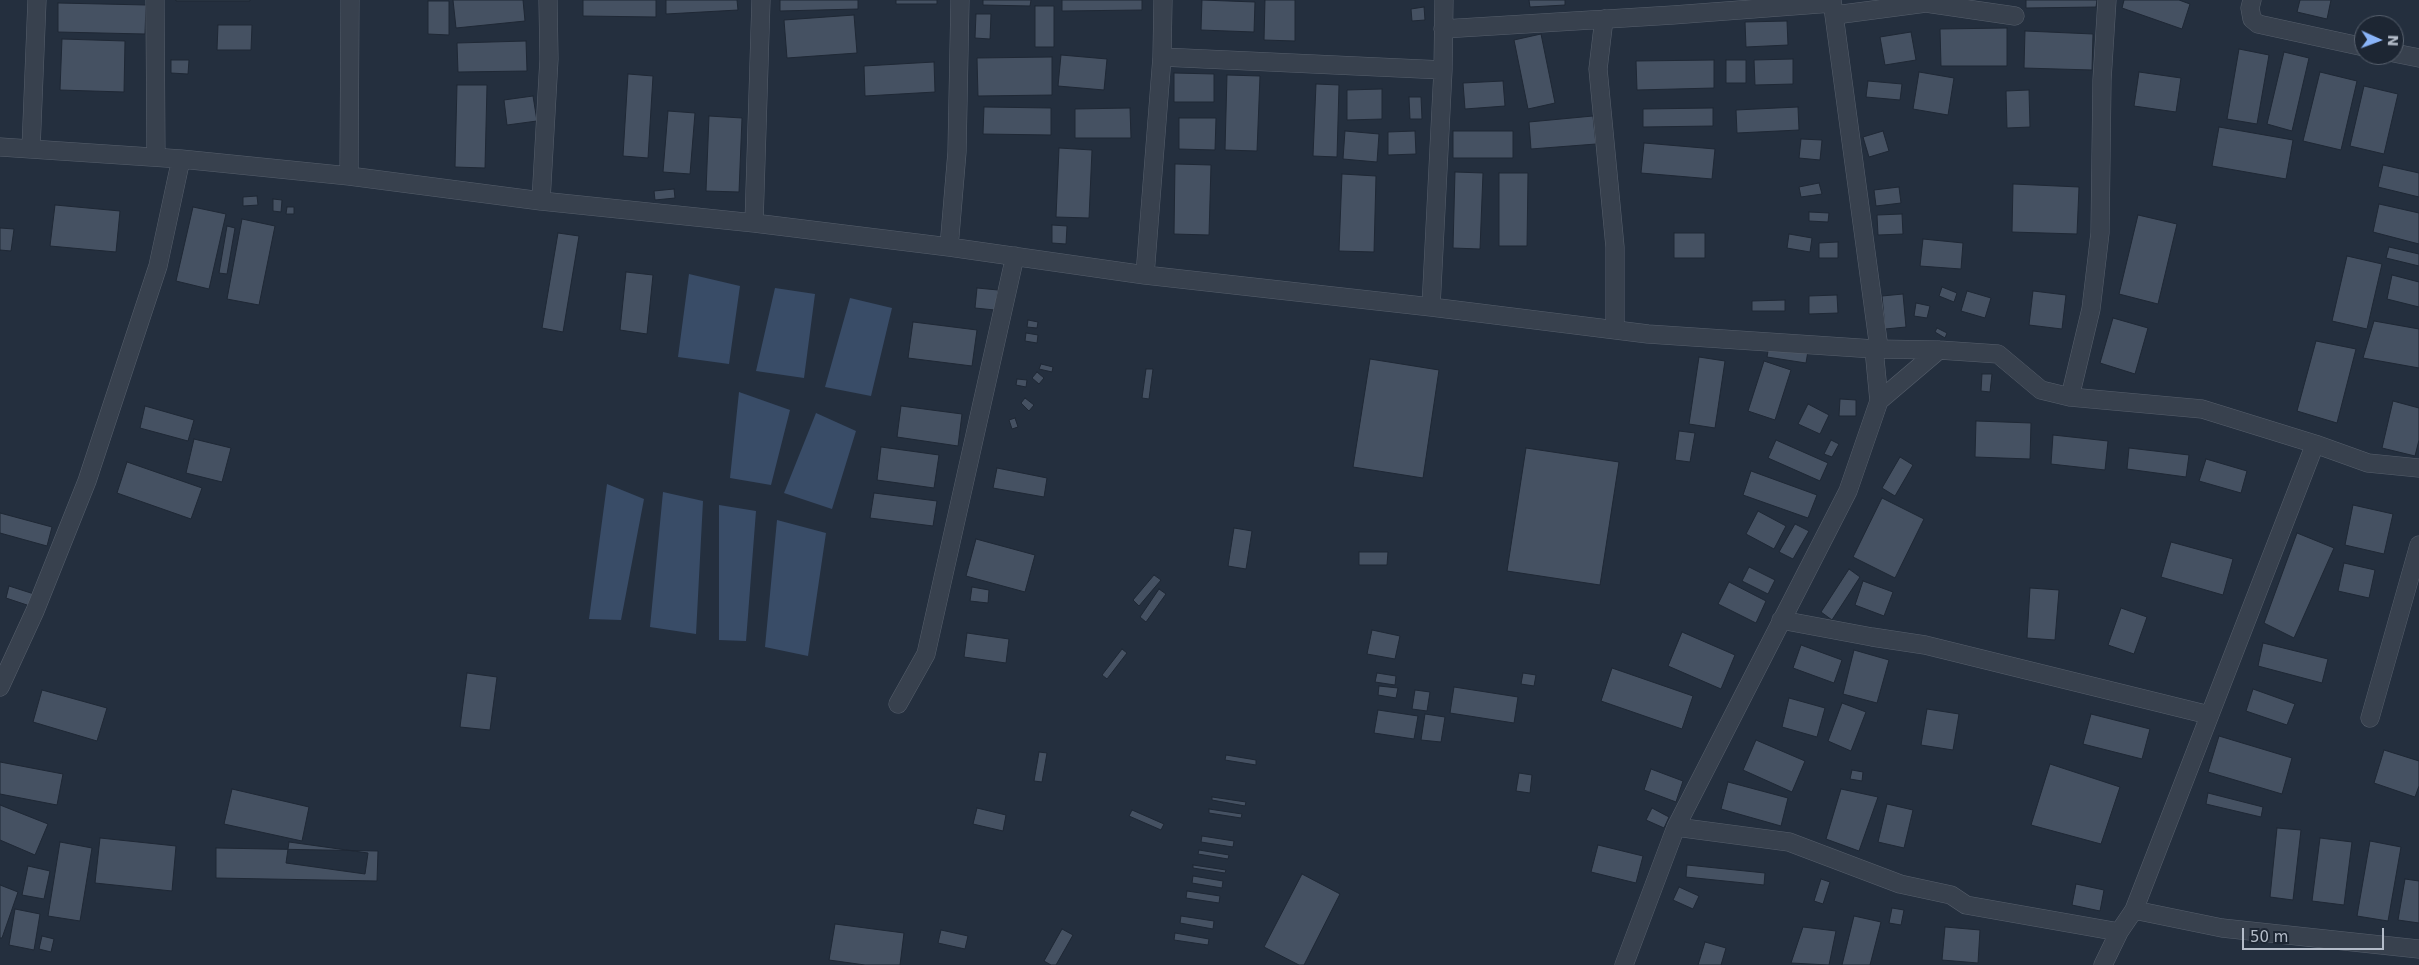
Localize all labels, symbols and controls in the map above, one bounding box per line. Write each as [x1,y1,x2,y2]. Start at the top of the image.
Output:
north arrow [2354,15,2404,65]
text: N [2385,34,2401,47]
scale bar [2244,918,2386,950]
text: 50 m [2250,928,2288,946]

